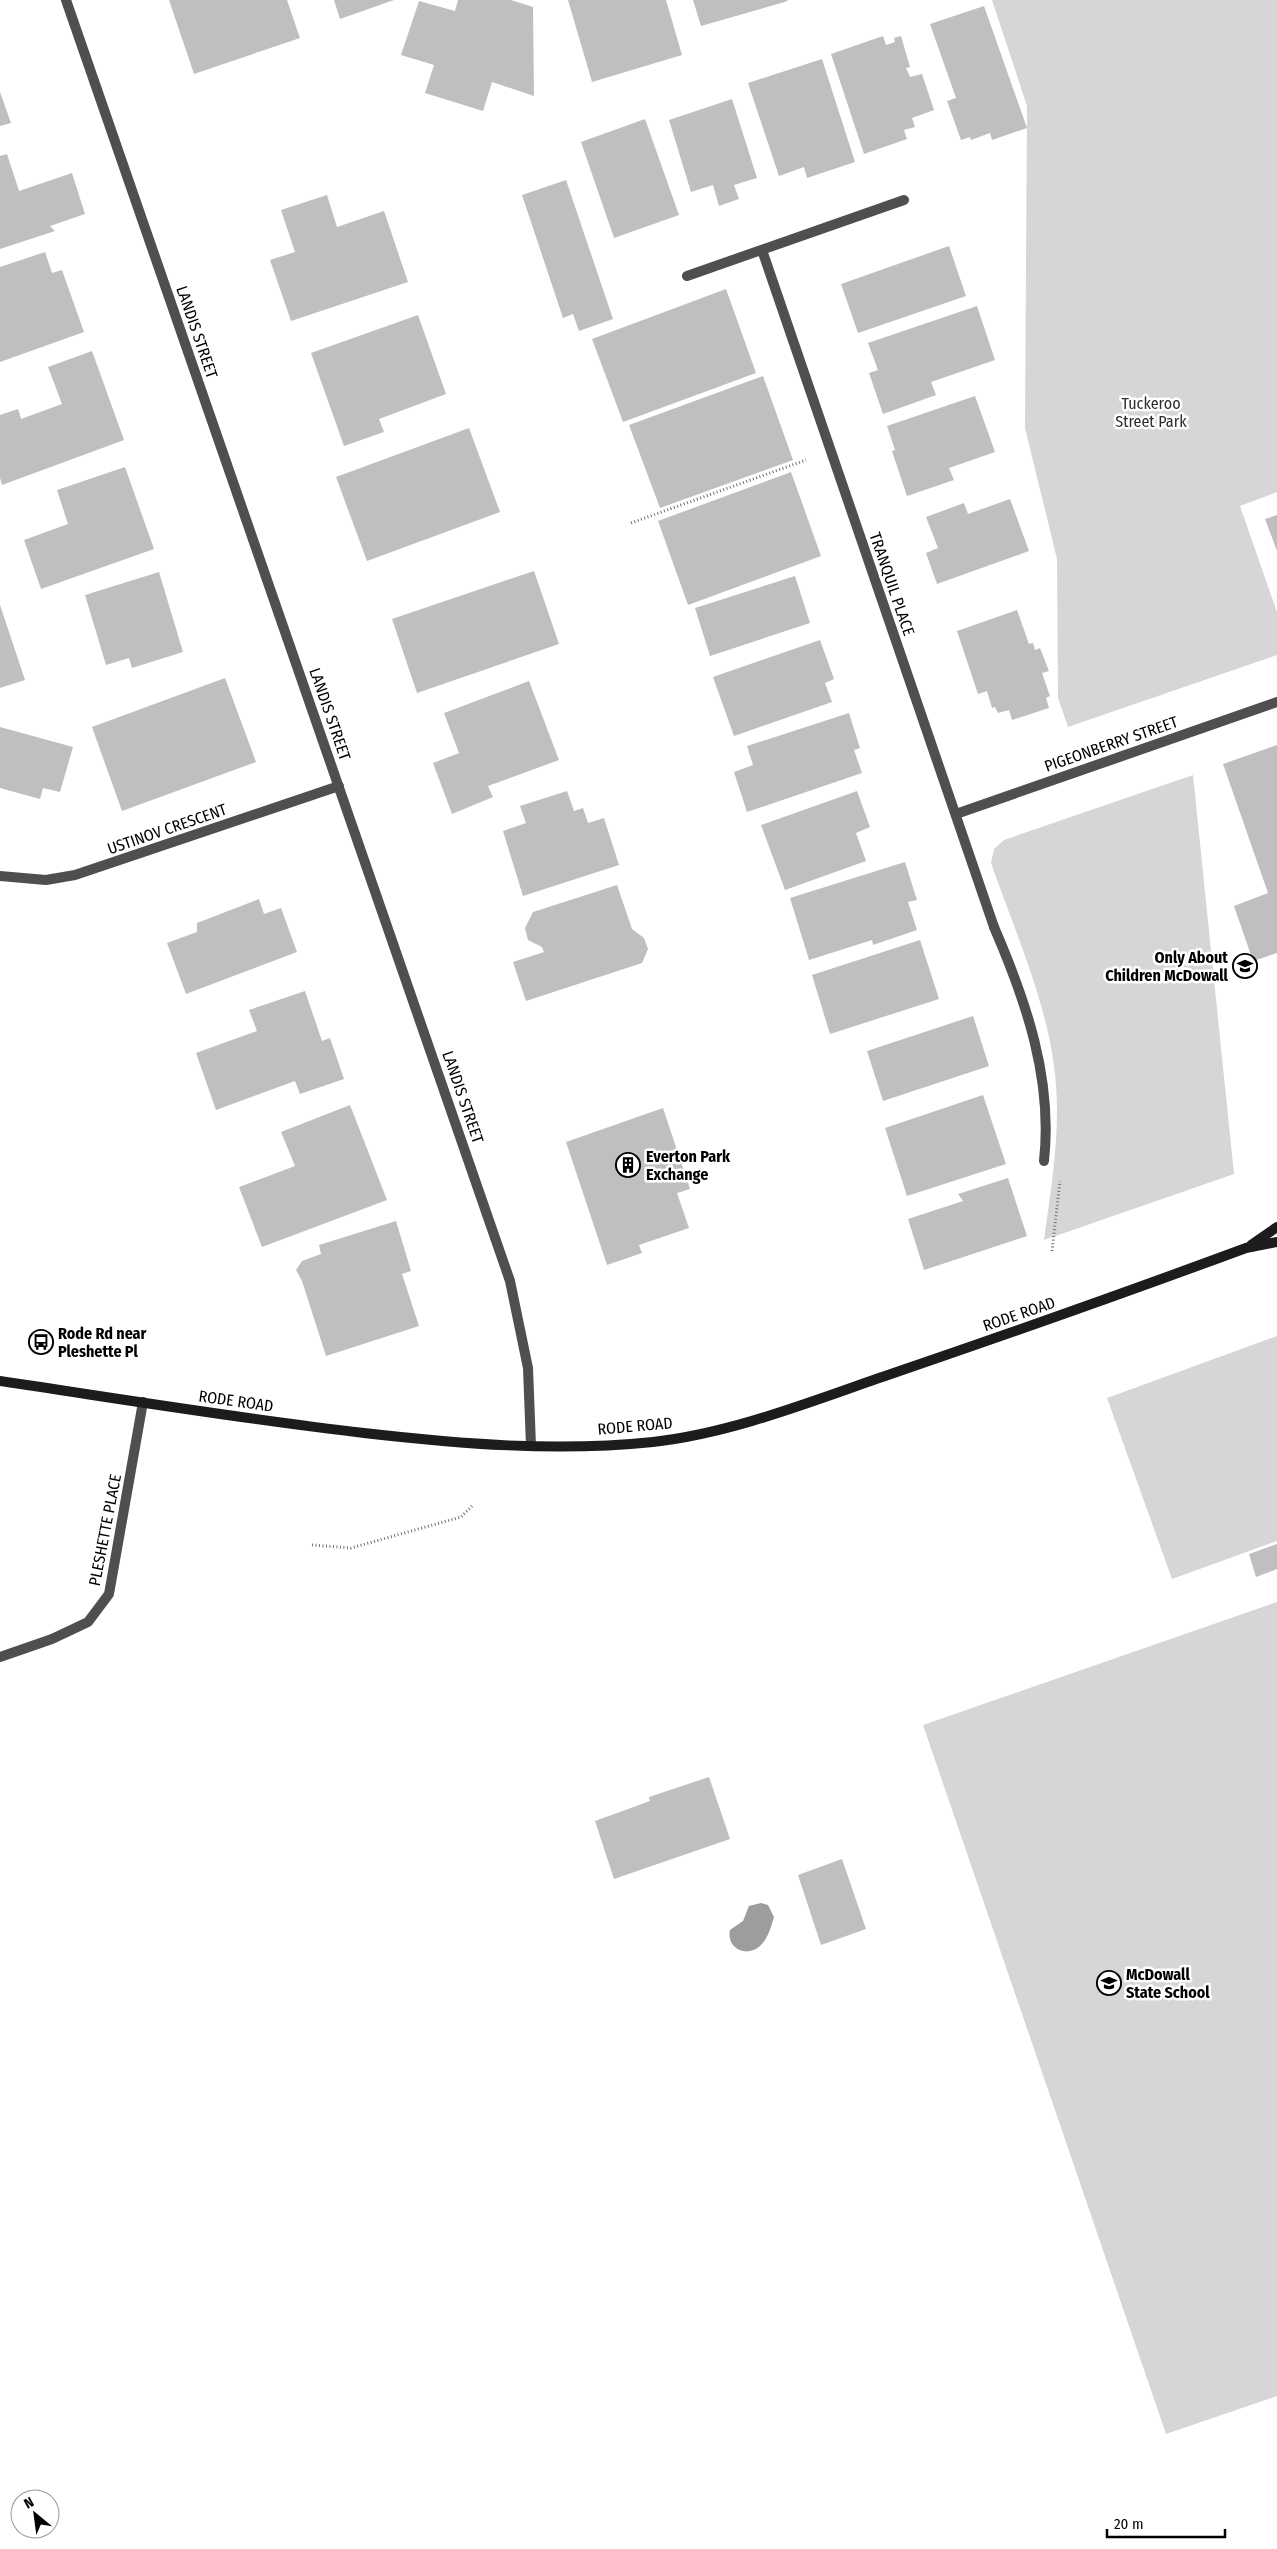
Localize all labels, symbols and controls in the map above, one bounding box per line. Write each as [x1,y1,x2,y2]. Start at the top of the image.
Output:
street label: LANDIS STREET [172,283,222,381]
park label: Tuckeroo Street Park [1115,394,1187,431]
street label: TRANQUIL PLACE [865,530,919,638]
street label: LANDIS STREET [305,665,355,763]
street label: PIGEONBERRY STREET [1042,712,1181,776]
street label: USTINOV CRESCENT [105,799,230,858]
place label: Only About Children McDowall [1105,948,1229,985]
school or university icon: Only About Children McDowall [1232,953,1258,979]
street label: LANDIS STREET [438,1048,488,1146]
place label: Everton Park Exchange [646,1147,731,1184]
building icon: Everton Park Exchange [615,1152,641,1178]
street label: RODE ROAD [980,1293,1058,1335]
place label: Rode Rd near Pleshette Pl [58,1324,147,1361]
bus stop icon: Rode Rd near Pleshette Pl [28,1329,54,1355]
street label: RODE ROAD [197,1386,275,1416]
street label: RODE ROAD [597,1413,673,1439]
street label: PLESHETTE PLACE [85,1473,125,1587]
place label: McDowall State School [1126,1965,1210,2002]
school or university icon: McDowall State School [1096,1970,1122,1996]
north arrow [10,2489,60,2539]
text: N [21,2494,37,2513]
scale bar [1107,2506,1224,2538]
text: 20 m [1114,2515,1144,2533]

